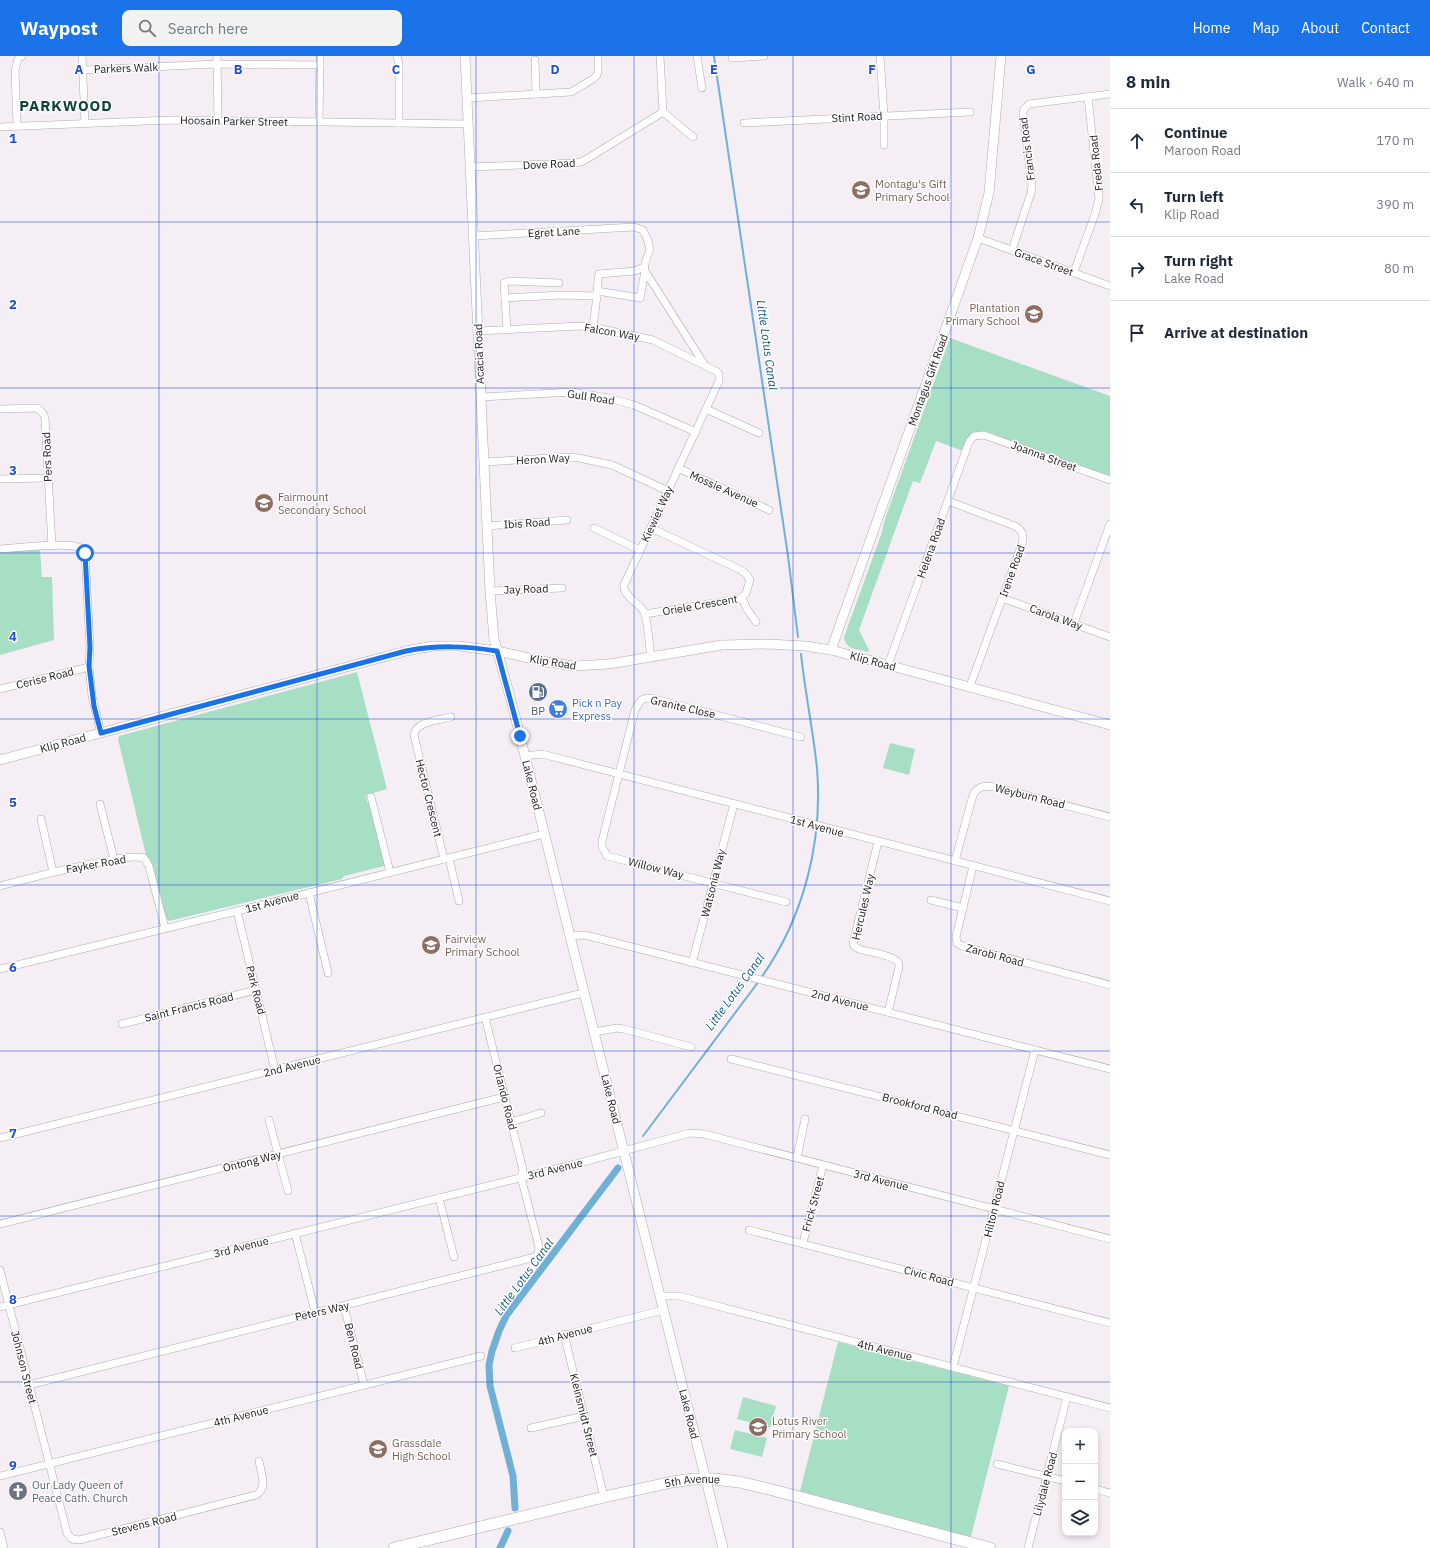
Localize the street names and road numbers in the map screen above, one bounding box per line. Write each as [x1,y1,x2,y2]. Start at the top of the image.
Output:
street label: Parkers Walk [94,60,159,76]
street label: Stint Road [831,109,883,125]
street label: Hoosain Parker Street [180,113,288,129]
street label: Francis Road [1016,117,1038,181]
street label: Freda Road [1086,134,1106,192]
street label: Dove Road [522,156,576,172]
street label: Egret Lane [528,224,580,240]
street label: Grace Street [1013,245,1076,279]
street label: Falcon Way [583,320,641,344]
street label: Acacia Road [471,324,487,384]
street label: Montagus Gift Road [905,332,951,428]
street label: Gull Road [566,386,616,408]
street label: Pers Road [39,432,55,482]
street label: Joanna Street [1009,438,1079,474]
street label: Heron Way [516,451,571,467]
street label: Mossie Avenue [687,468,761,510]
street label: Kiewiet Way [638,483,676,544]
street label: Ibis Road [503,514,551,532]
street label: Helena Road [914,516,948,580]
street label: Irene Road [996,543,1028,599]
street label: Jay Road [503,581,549,597]
street label: Oriele Crescent [661,591,739,618]
street label: Carola Way [1028,601,1085,633]
street label: Klip Road [848,648,898,674]
street label: Klip Road [529,651,577,673]
street label: Cerise Road [15,664,75,692]
street label: Granite Close [649,693,717,721]
street label: Klip Road [38,730,88,756]
street label: Hector Crescent [413,758,445,839]
street label: Lake Road [519,759,545,811]
street label: Weyburn Road [993,781,1067,811]
street label: 1st Avenue [789,812,845,840]
street label: Watsonia Way [698,847,728,918]
street label: Fayker Road [65,852,127,876]
street label: Willow Way [627,854,686,882]
street label: Hercules Way [849,872,878,941]
street label: 1st Avenue [244,888,300,916]
street label: Zarobi Road [964,941,1026,969]
street label: Park Road [243,964,269,1016]
street label: 2nd Avenue [810,986,870,1014]
street label: Saint Francis Road [143,989,235,1025]
street label: 2nd Avenue [262,1052,322,1080]
street label: Orlando Road [490,1063,520,1131]
street label: Lake Road [598,1073,624,1125]
street label: Brookford Road [881,1090,959,1122]
street label: Ontong Way [221,1147,283,1175]
street label: 3rd Avenue [526,1155,584,1183]
street label: 3rd Avenue [852,1166,910,1194]
street label: Frick Street [799,1175,827,1233]
street label: Hilton Road [980,1179,1008,1239]
street label: 3rd Avenue [212,1233,270,1261]
street label: Civic Road [902,1263,956,1289]
street label: Peters Way [293,1298,351,1324]
street label: Ben Road [341,1321,367,1371]
street label: 4th Avenue [536,1321,594,1349]
street label: Johnson Street [8,1329,40,1405]
street label: 4th Avenue [856,1336,914,1364]
street label: Kleinsmidt Street [567,1372,601,1458]
street label: Lake Road [676,1388,702,1440]
street label: 4th Avenue [212,1402,270,1430]
street label: Lilydale Road [1030,1450,1060,1518]
street label: 5th Avenue [663,1472,721,1491]
street label: Stevens Road [110,1509,178,1539]

